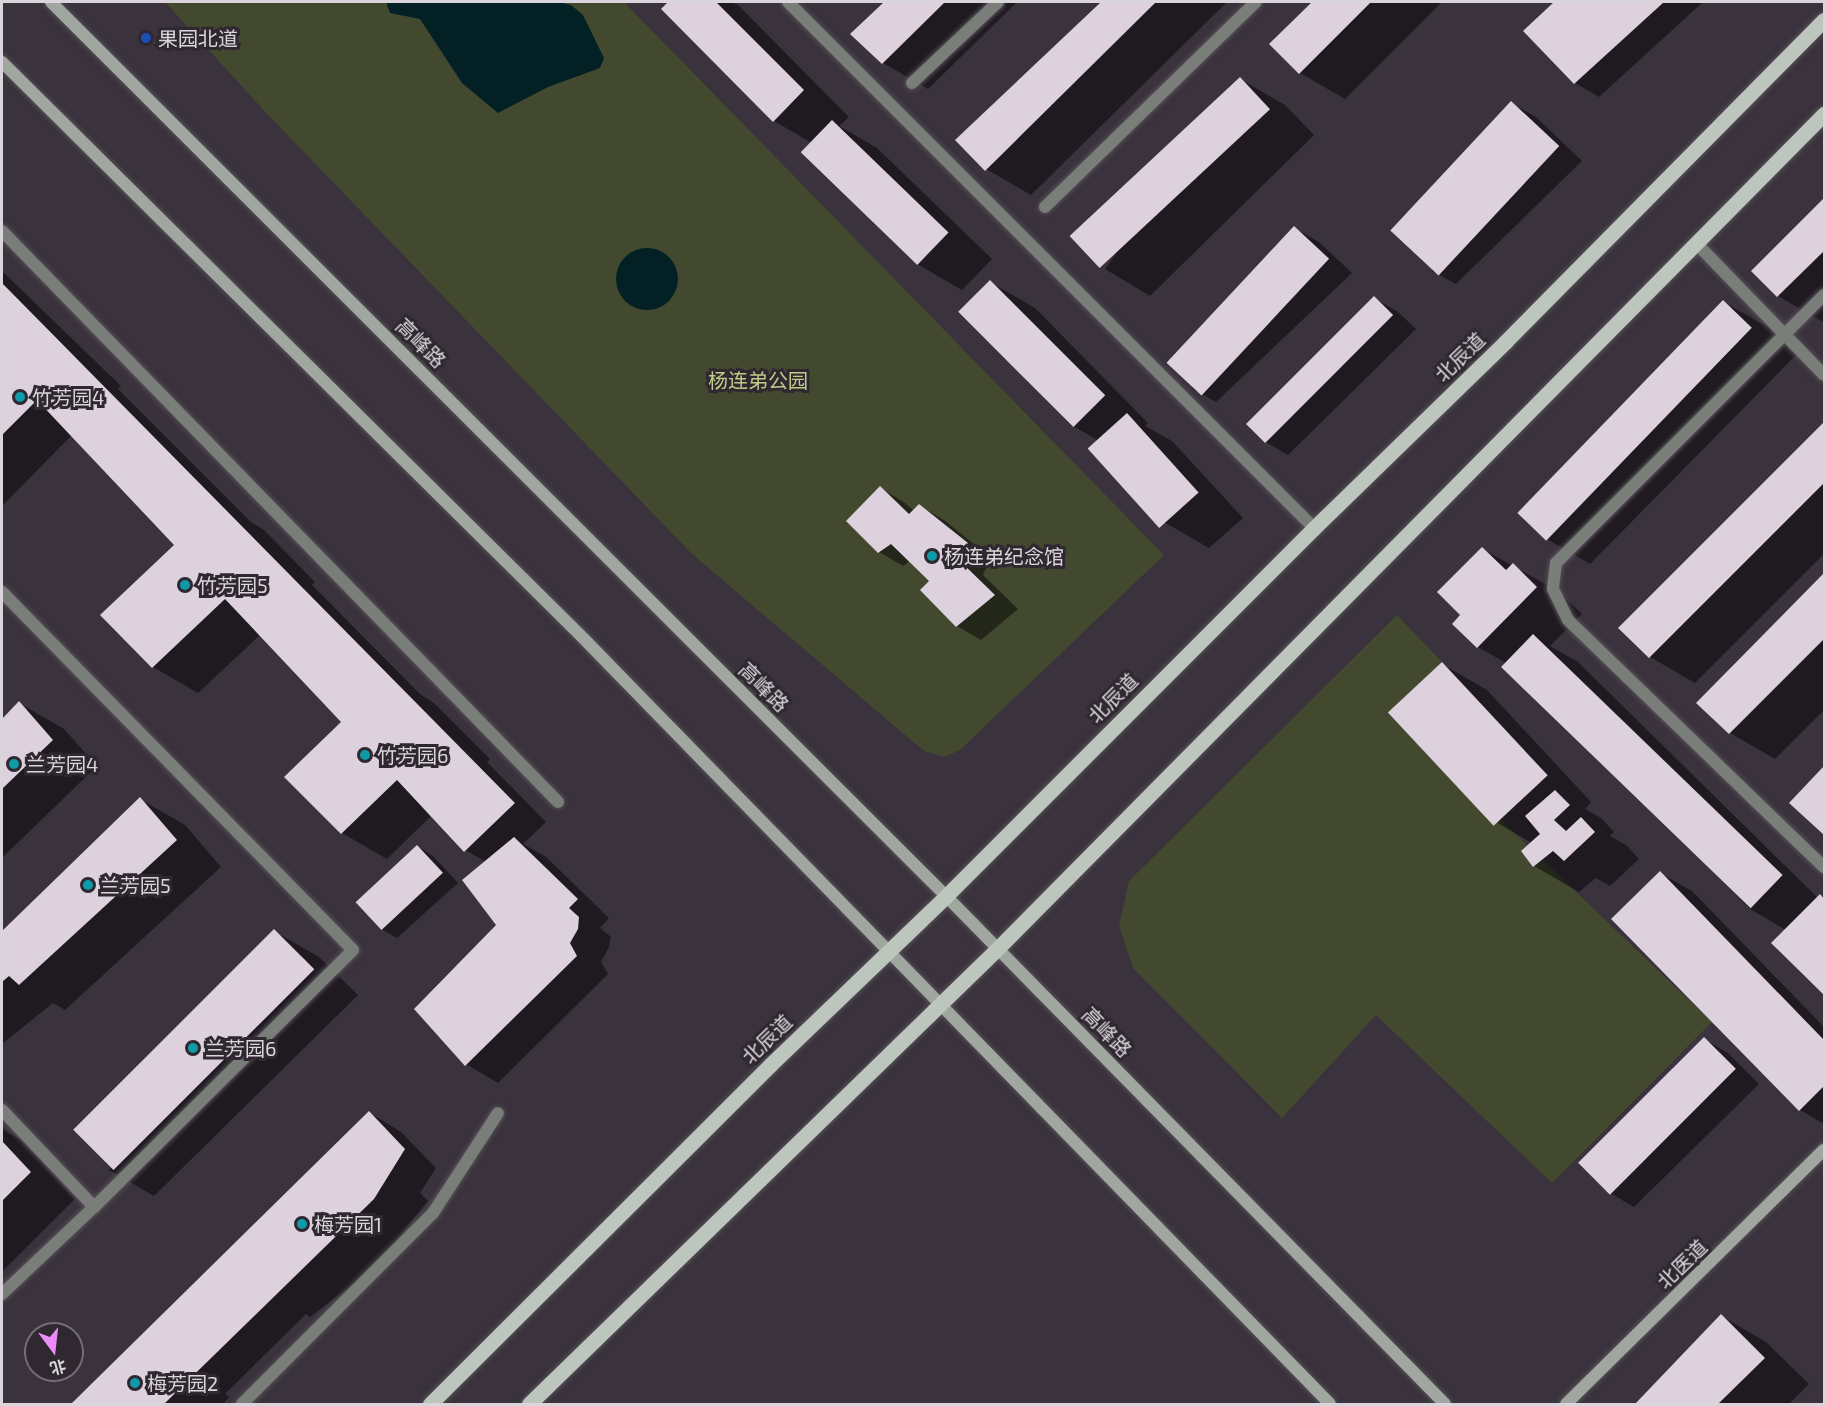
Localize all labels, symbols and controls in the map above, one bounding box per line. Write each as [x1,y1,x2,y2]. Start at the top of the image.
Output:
place label: 果园北道 [158,26,238,50]
marker: 果园北道 [139,31,153,45]
street label: 高峰路 [391,313,451,373]
street label: 北辰道 [1430,328,1490,386]
park label: 杨连弟公园 [708,368,808,392]
place label: 竹芳园4 [32,385,104,409]
marker: 竹芳园4 [13,390,27,404]
place label: 杨连弟纪念馆 [944,544,1064,568]
marker: 杨连弟纪念馆 [925,549,939,563]
place label: 竹芳园5 [197,573,268,597]
marker: 竹芳园5 [178,578,192,592]
street label: 高峰路 [734,657,794,717]
street label: 北辰道 [1083,668,1143,728]
place label: 竹芳园6 [377,743,448,767]
marker: 竹芳园6 [358,748,372,762]
place label: 兰芳园4 [26,752,98,776]
marker: 兰芳园4 [7,757,21,771]
place label: 兰芳园5 [100,873,171,897]
marker: 兰芳园5 [81,878,95,892]
street label: 高峰路 [1078,1002,1136,1062]
street label: 北辰道 [737,1010,797,1068]
place label: 兰芳园6 [205,1036,276,1060]
marker: 兰芳园6 [186,1041,200,1055]
place label: 梅芳园1 [314,1212,382,1236]
marker: 梅芳园1 [295,1217,309,1231]
street label: 北医道 [1652,1235,1712,1293]
north arrow [24,1322,84,1382]
text: 北 [48,1357,68,1379]
place label: 梅芳园2 [147,1371,218,1395]
marker: 梅芳园2 [128,1376,142,1390]

